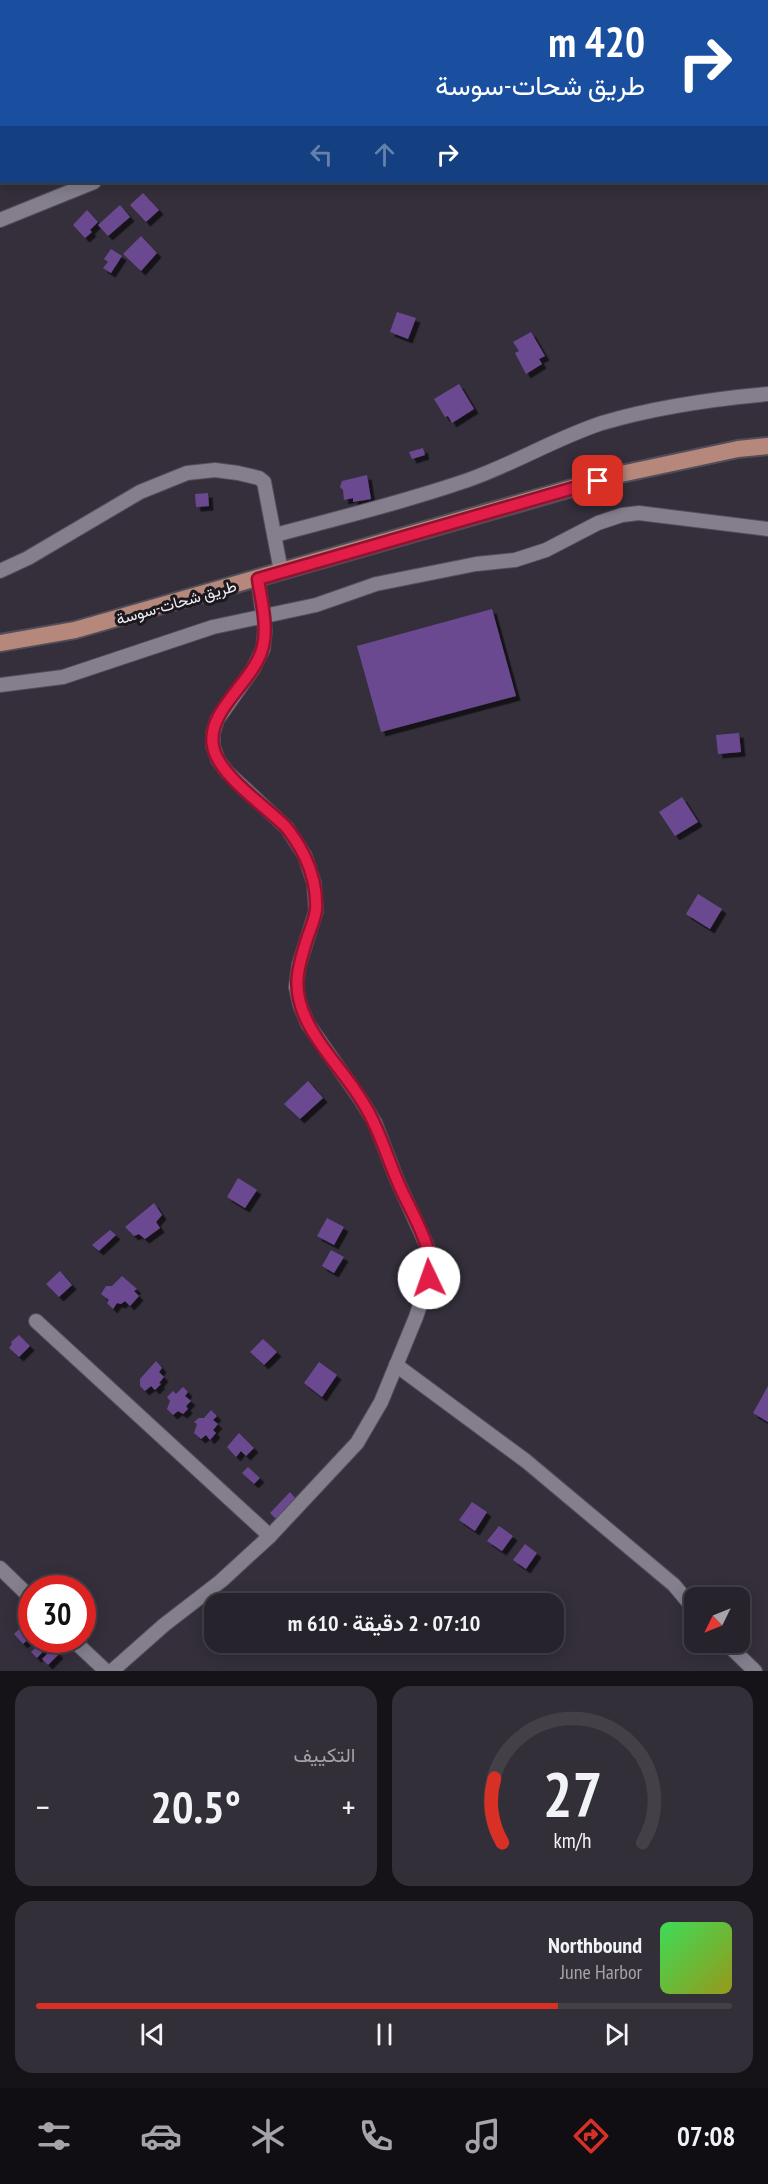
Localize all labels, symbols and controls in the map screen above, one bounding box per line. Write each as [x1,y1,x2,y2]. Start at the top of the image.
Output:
text: 420 m [548,14,645,69]
icon: right [666,24,744,102]
text: طريق شحات-سوسة [435,68,645,102]
icon: left [305,138,338,171]
icon: ahead [368,138,401,171]
icon: right [431,138,464,171]
pin [572,455,623,506]
icon: arrive [581,464,614,497]
street label: طريق شحات-سوسة [113,575,239,630]
position arrow [397,1246,461,1310]
speed limit sign: 30 [18,1575,96,1653]
north arrow [684,1587,750,1653]
map controls [684,1587,750,1653]
text: 07:10 · 2 دقيقة · 610 m [288,1609,480,1637]
text: التكييف [293,1742,356,1768]
text: 27 [542,1753,602,1834]
text: 20.5° [151,1777,241,1835]
text: − [36,1785,50,1828]
text: + [342,1785,355,1828]
text: km/h [553,1826,591,1854]
text: Northbound [548,1931,642,1959]
text: June Harbor [560,1959,642,1985]
icon: previous [136,2018,169,2051]
icon: pause [368,2018,401,2051]
icon: next [600,2018,633,2051]
icon: filters [33,2115,75,2157]
icon: car [140,2115,182,2157]
icon: climate [247,2115,289,2157]
icon: phone [355,2115,397,2157]
icon: music [462,2115,504,2157]
icon: directions [570,2115,612,2157]
text: 07:08 [677,2119,735,2153]

